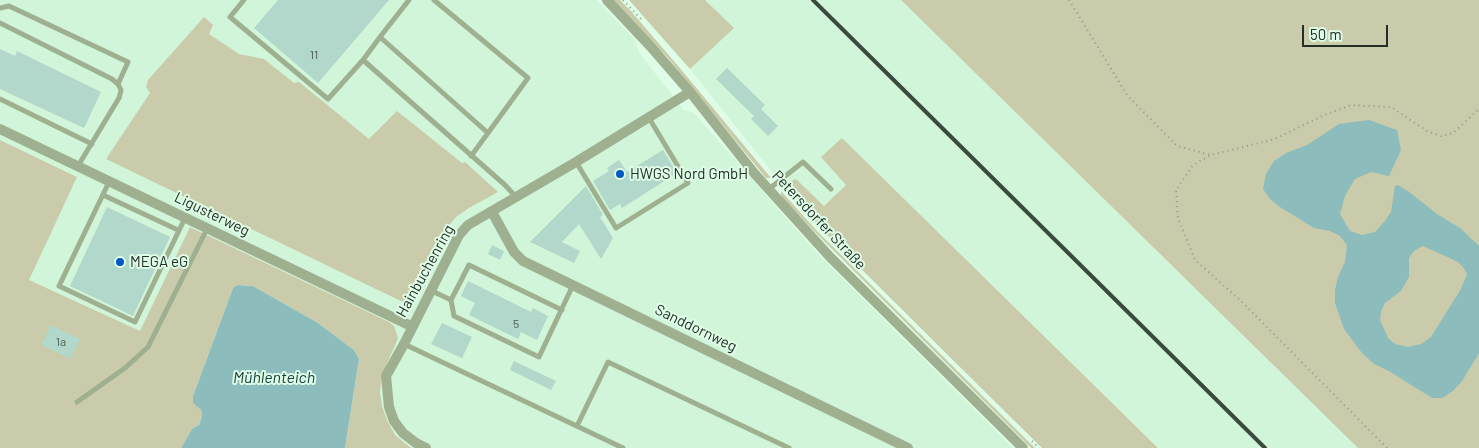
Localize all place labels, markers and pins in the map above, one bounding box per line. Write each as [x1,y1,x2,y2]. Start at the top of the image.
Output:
place label: HWGS Nord GmbH [630,165,748,183]
marker: HWGS Nord GmbH [614,168,626,180]
place label: MEGA eG [130,253,188,271]
marker: MEGA eG [114,256,126,268]

